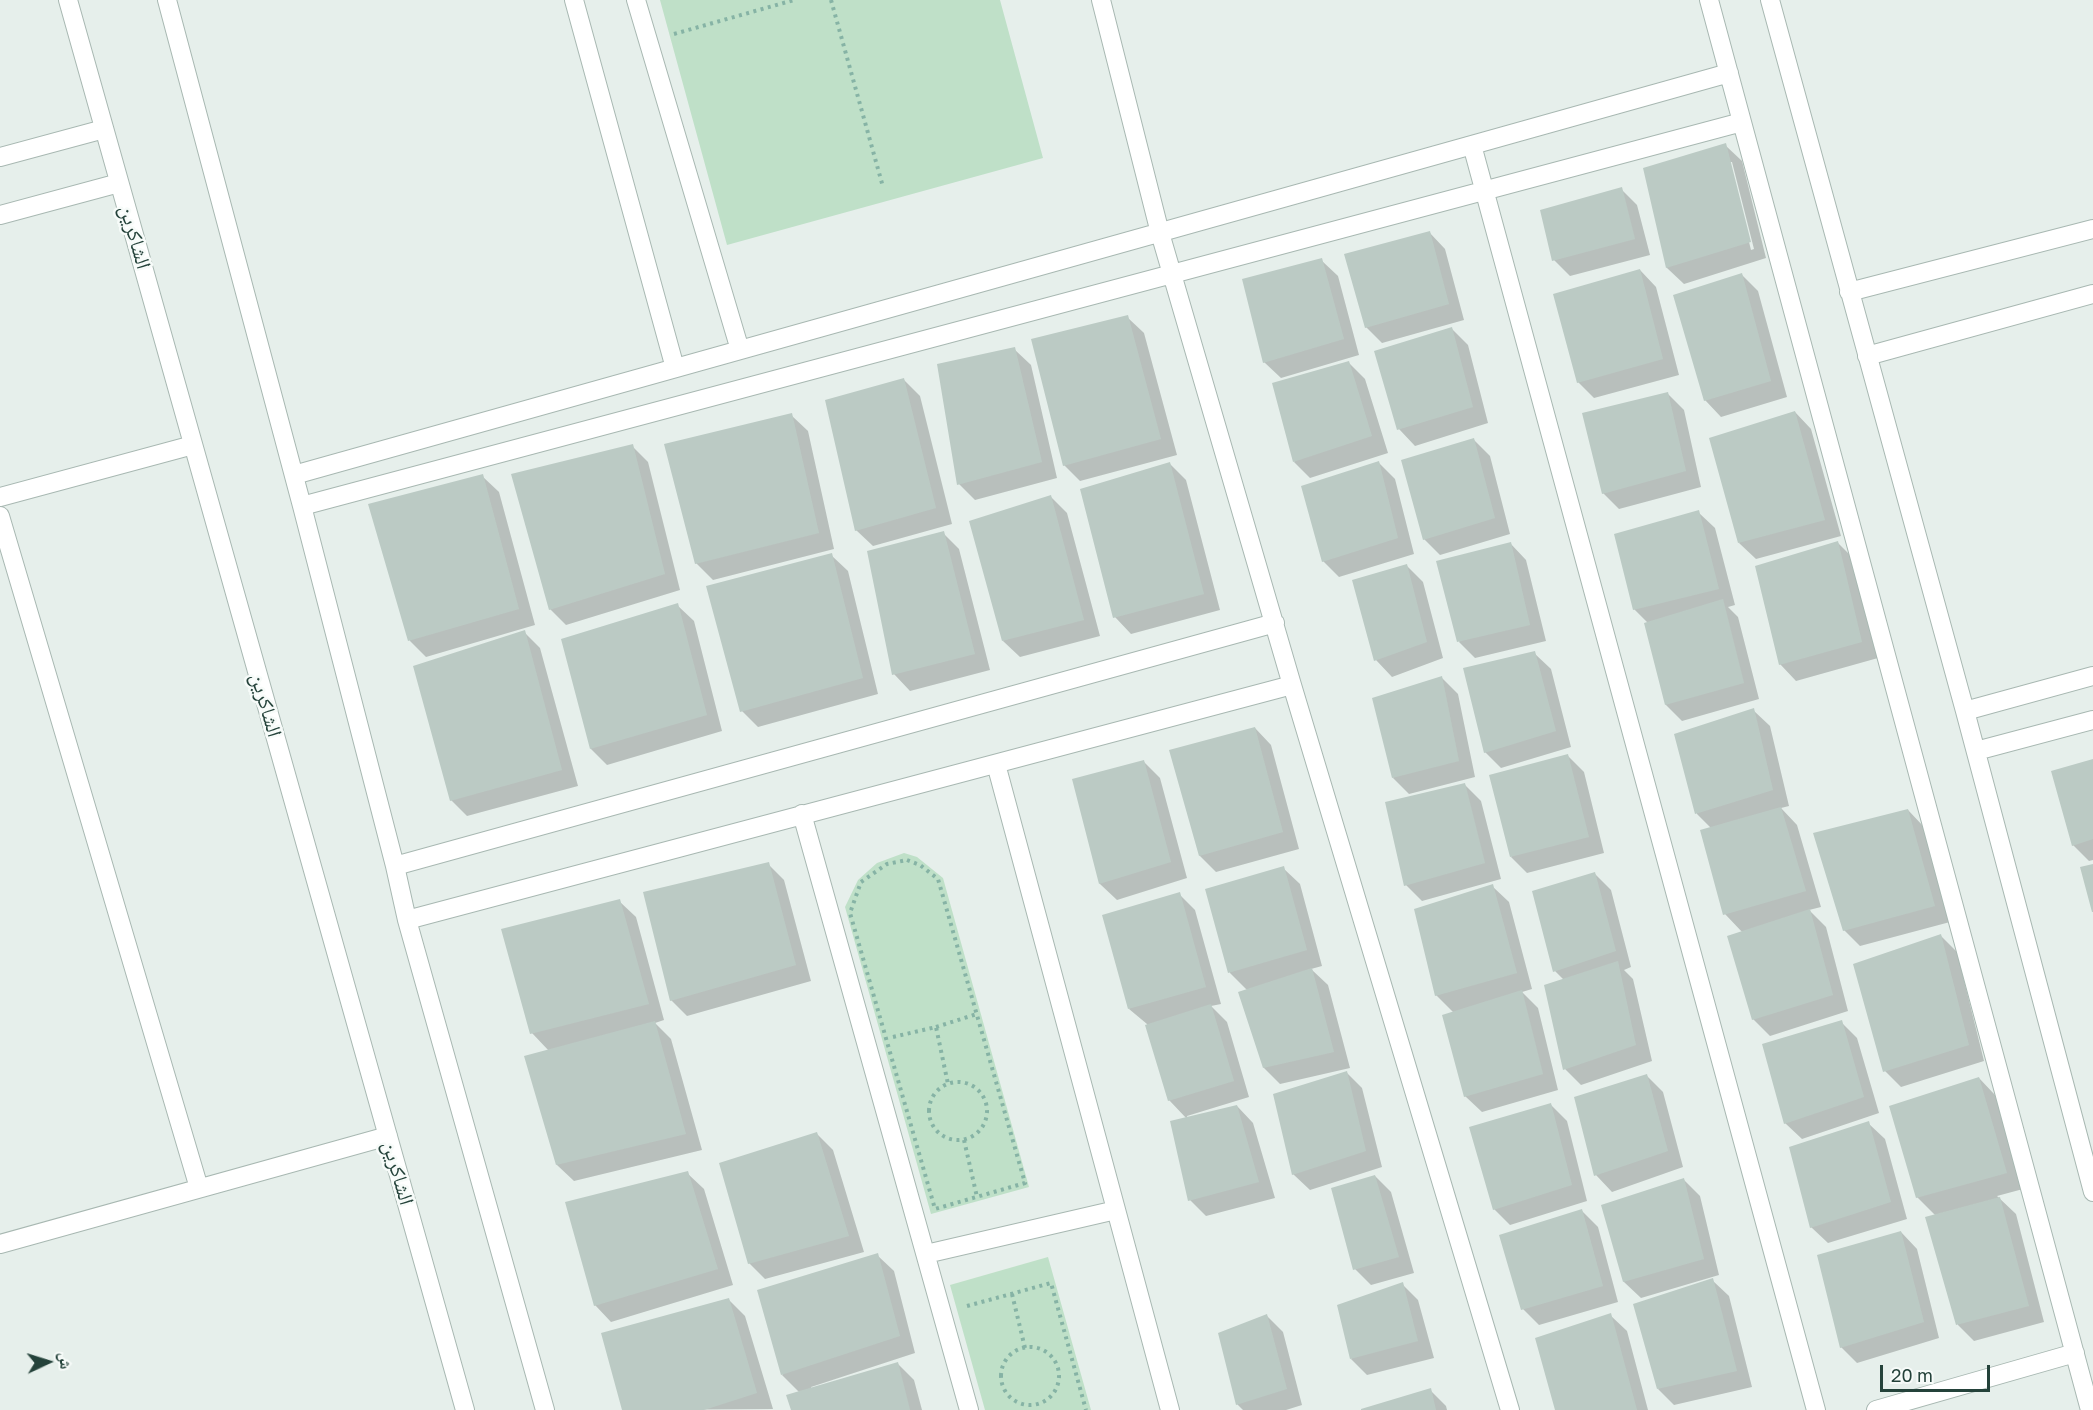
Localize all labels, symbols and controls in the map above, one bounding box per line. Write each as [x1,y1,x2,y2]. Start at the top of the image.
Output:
street label: الشاكرين [114,202,156,272]
street label: الشاكرين [245,670,287,740]
street label: الشاكرين [377,1138,419,1208]
north arrow [18,1332,78,1392]
text: ش [55,1352,77,1370]
scale bar [1883,1353,1992,1391]
text: 20 m [1891,1364,1933,1386]

